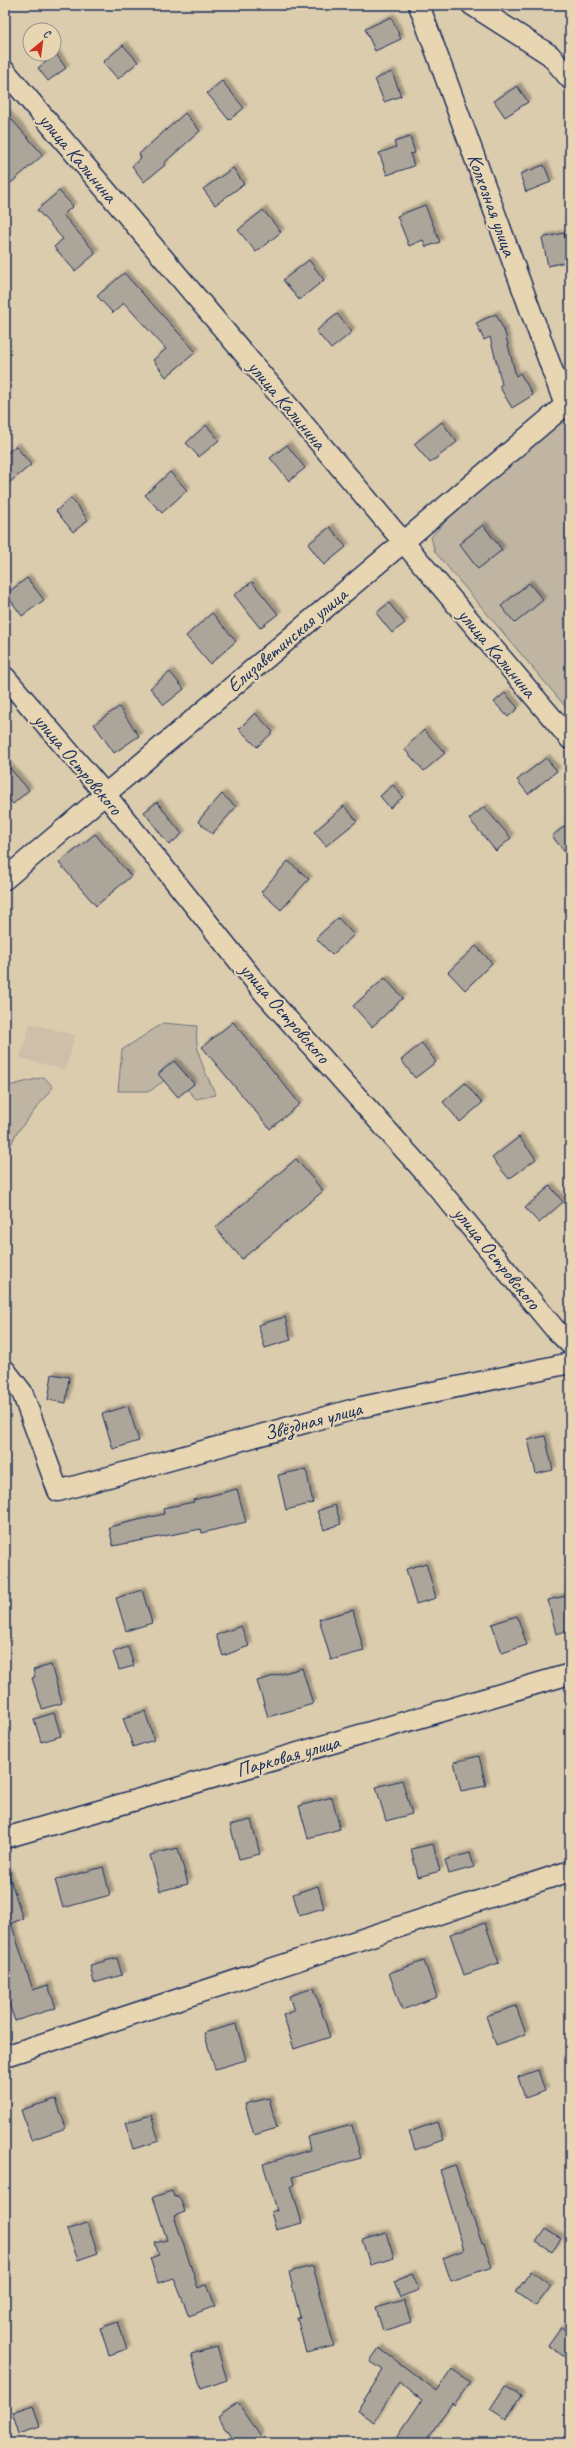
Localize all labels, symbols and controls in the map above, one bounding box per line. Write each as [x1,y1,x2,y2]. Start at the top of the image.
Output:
north arrow [22,22,62,62]
text: С [41,26,54,41]
street label: улица Калинина [33,107,123,209]
street label: Колхозная улица [462,150,523,261]
street label: улица Калинина [242,354,332,456]
street label: Елизаветинская улица [221,581,354,698]
street label: улица Калинина [452,602,542,704]
street label: улица Островского [28,707,128,821]
street label: улица Островского [234,957,336,1069]
street label: улица Островского [447,1201,547,1315]
street label: Звёздная улица [261,1395,367,1447]
street label: Парковая улица [233,1729,344,1783]

